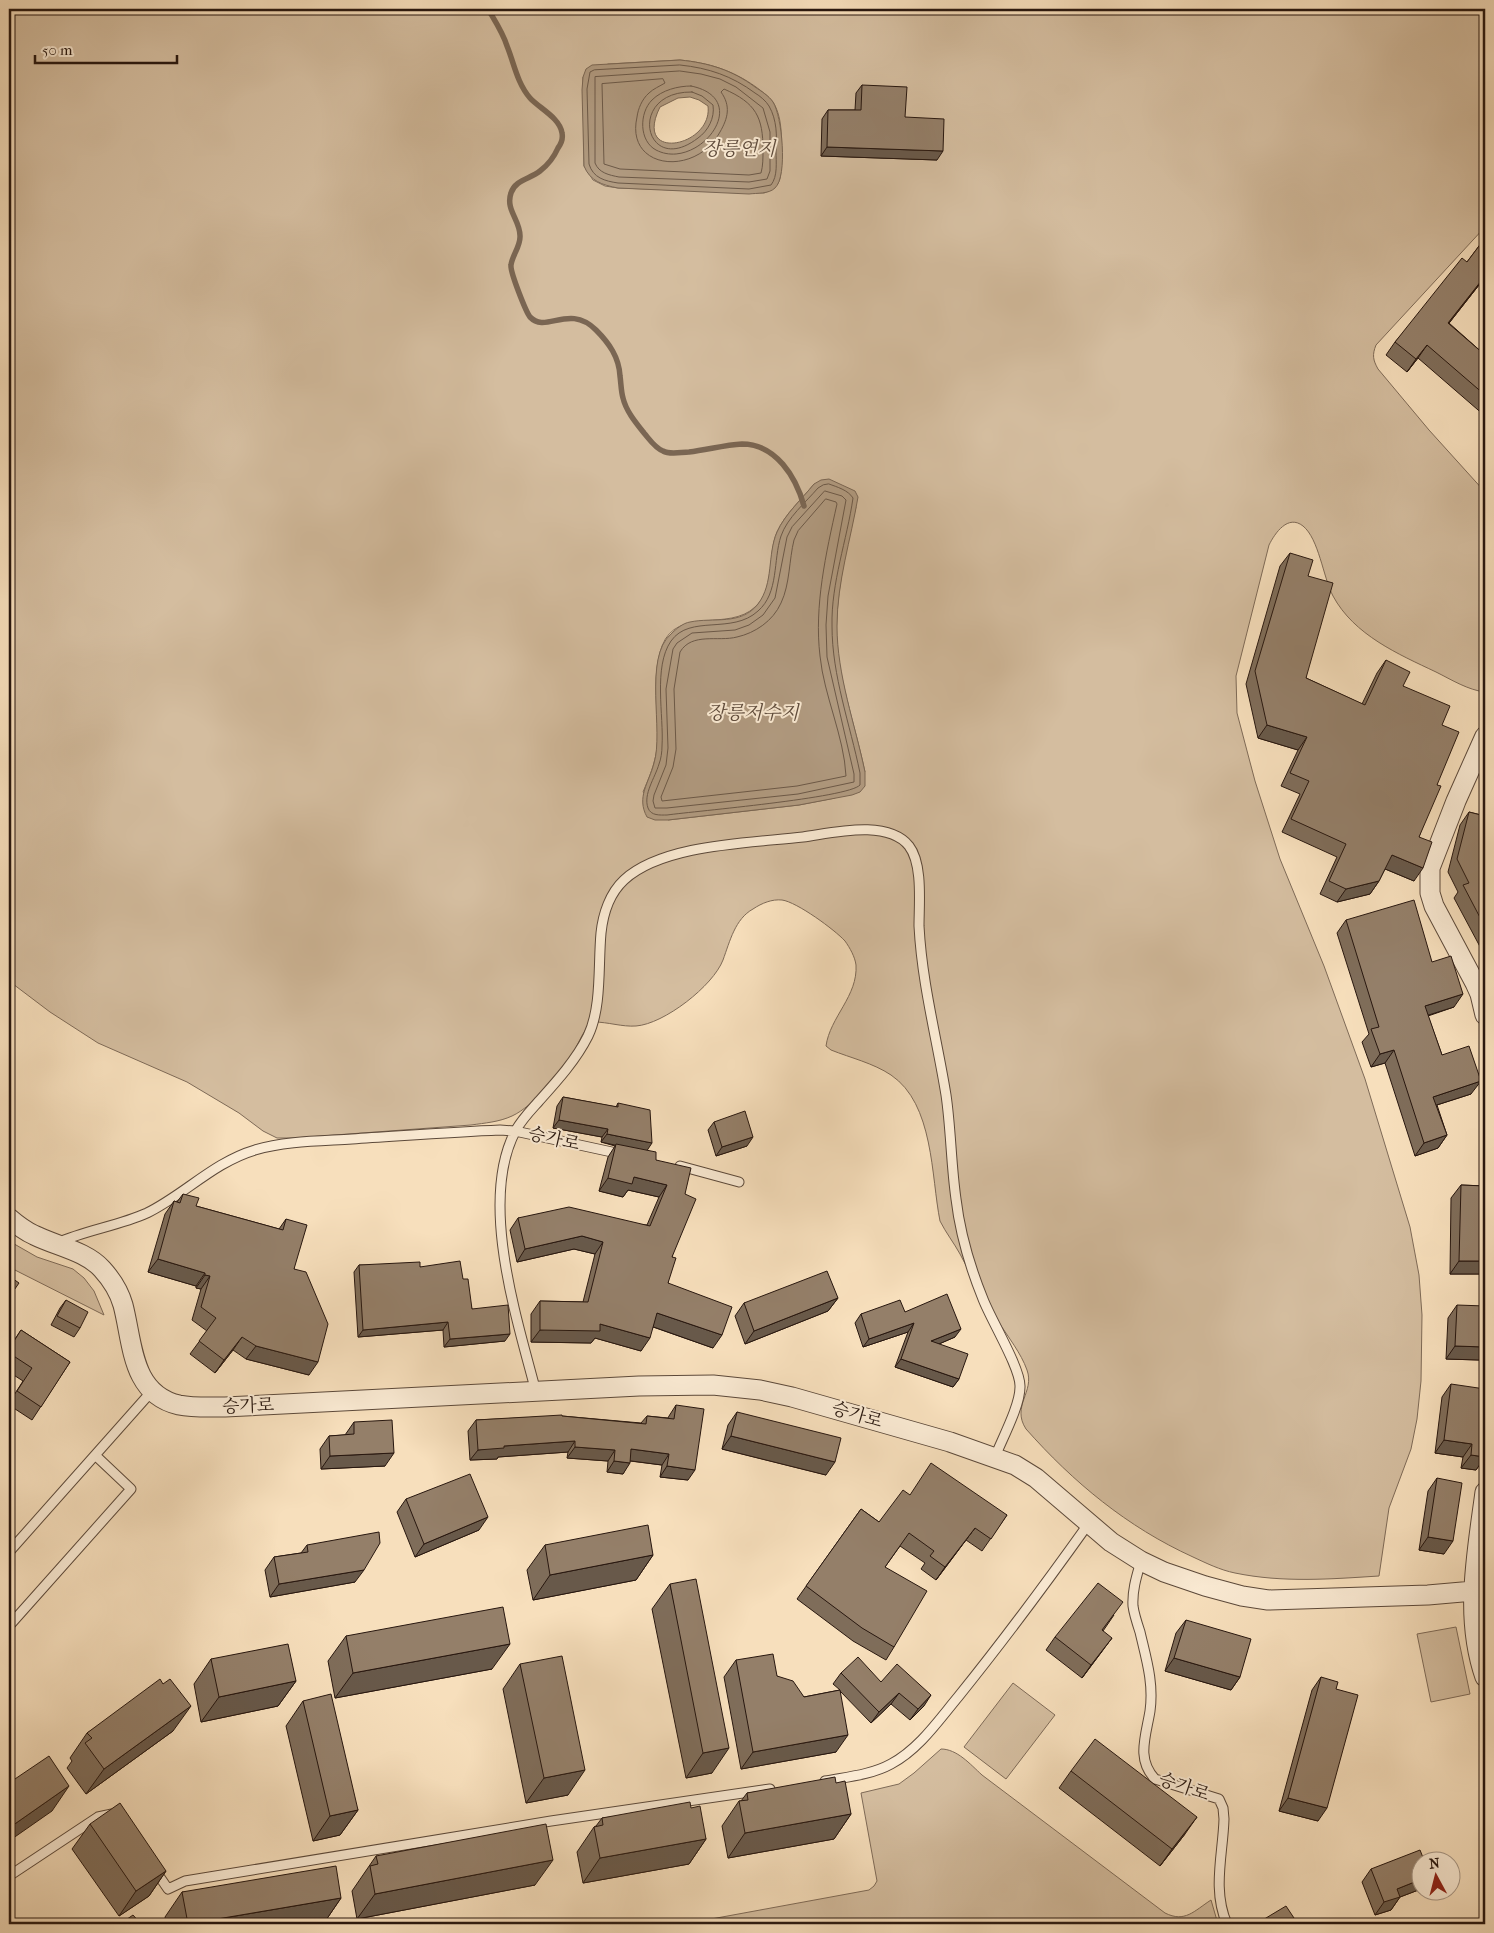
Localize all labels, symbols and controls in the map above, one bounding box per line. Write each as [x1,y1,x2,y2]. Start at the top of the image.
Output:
scale bar [35,32,178,64]
text: 50 m [42,41,73,59]
water label: 장릉연지 [702,138,777,160]
water label: 장릉저수지 [707,702,801,724]
street label: 승가로 [526,1123,582,1155]
street label: 승가로 [222,1395,274,1417]
street label: 승가로 [829,1398,885,1432]
street label: 승가로 [1156,1769,1212,1805]
north arrow [1412,1850,1462,1900]
text: N [1428,1854,1441,1873]

